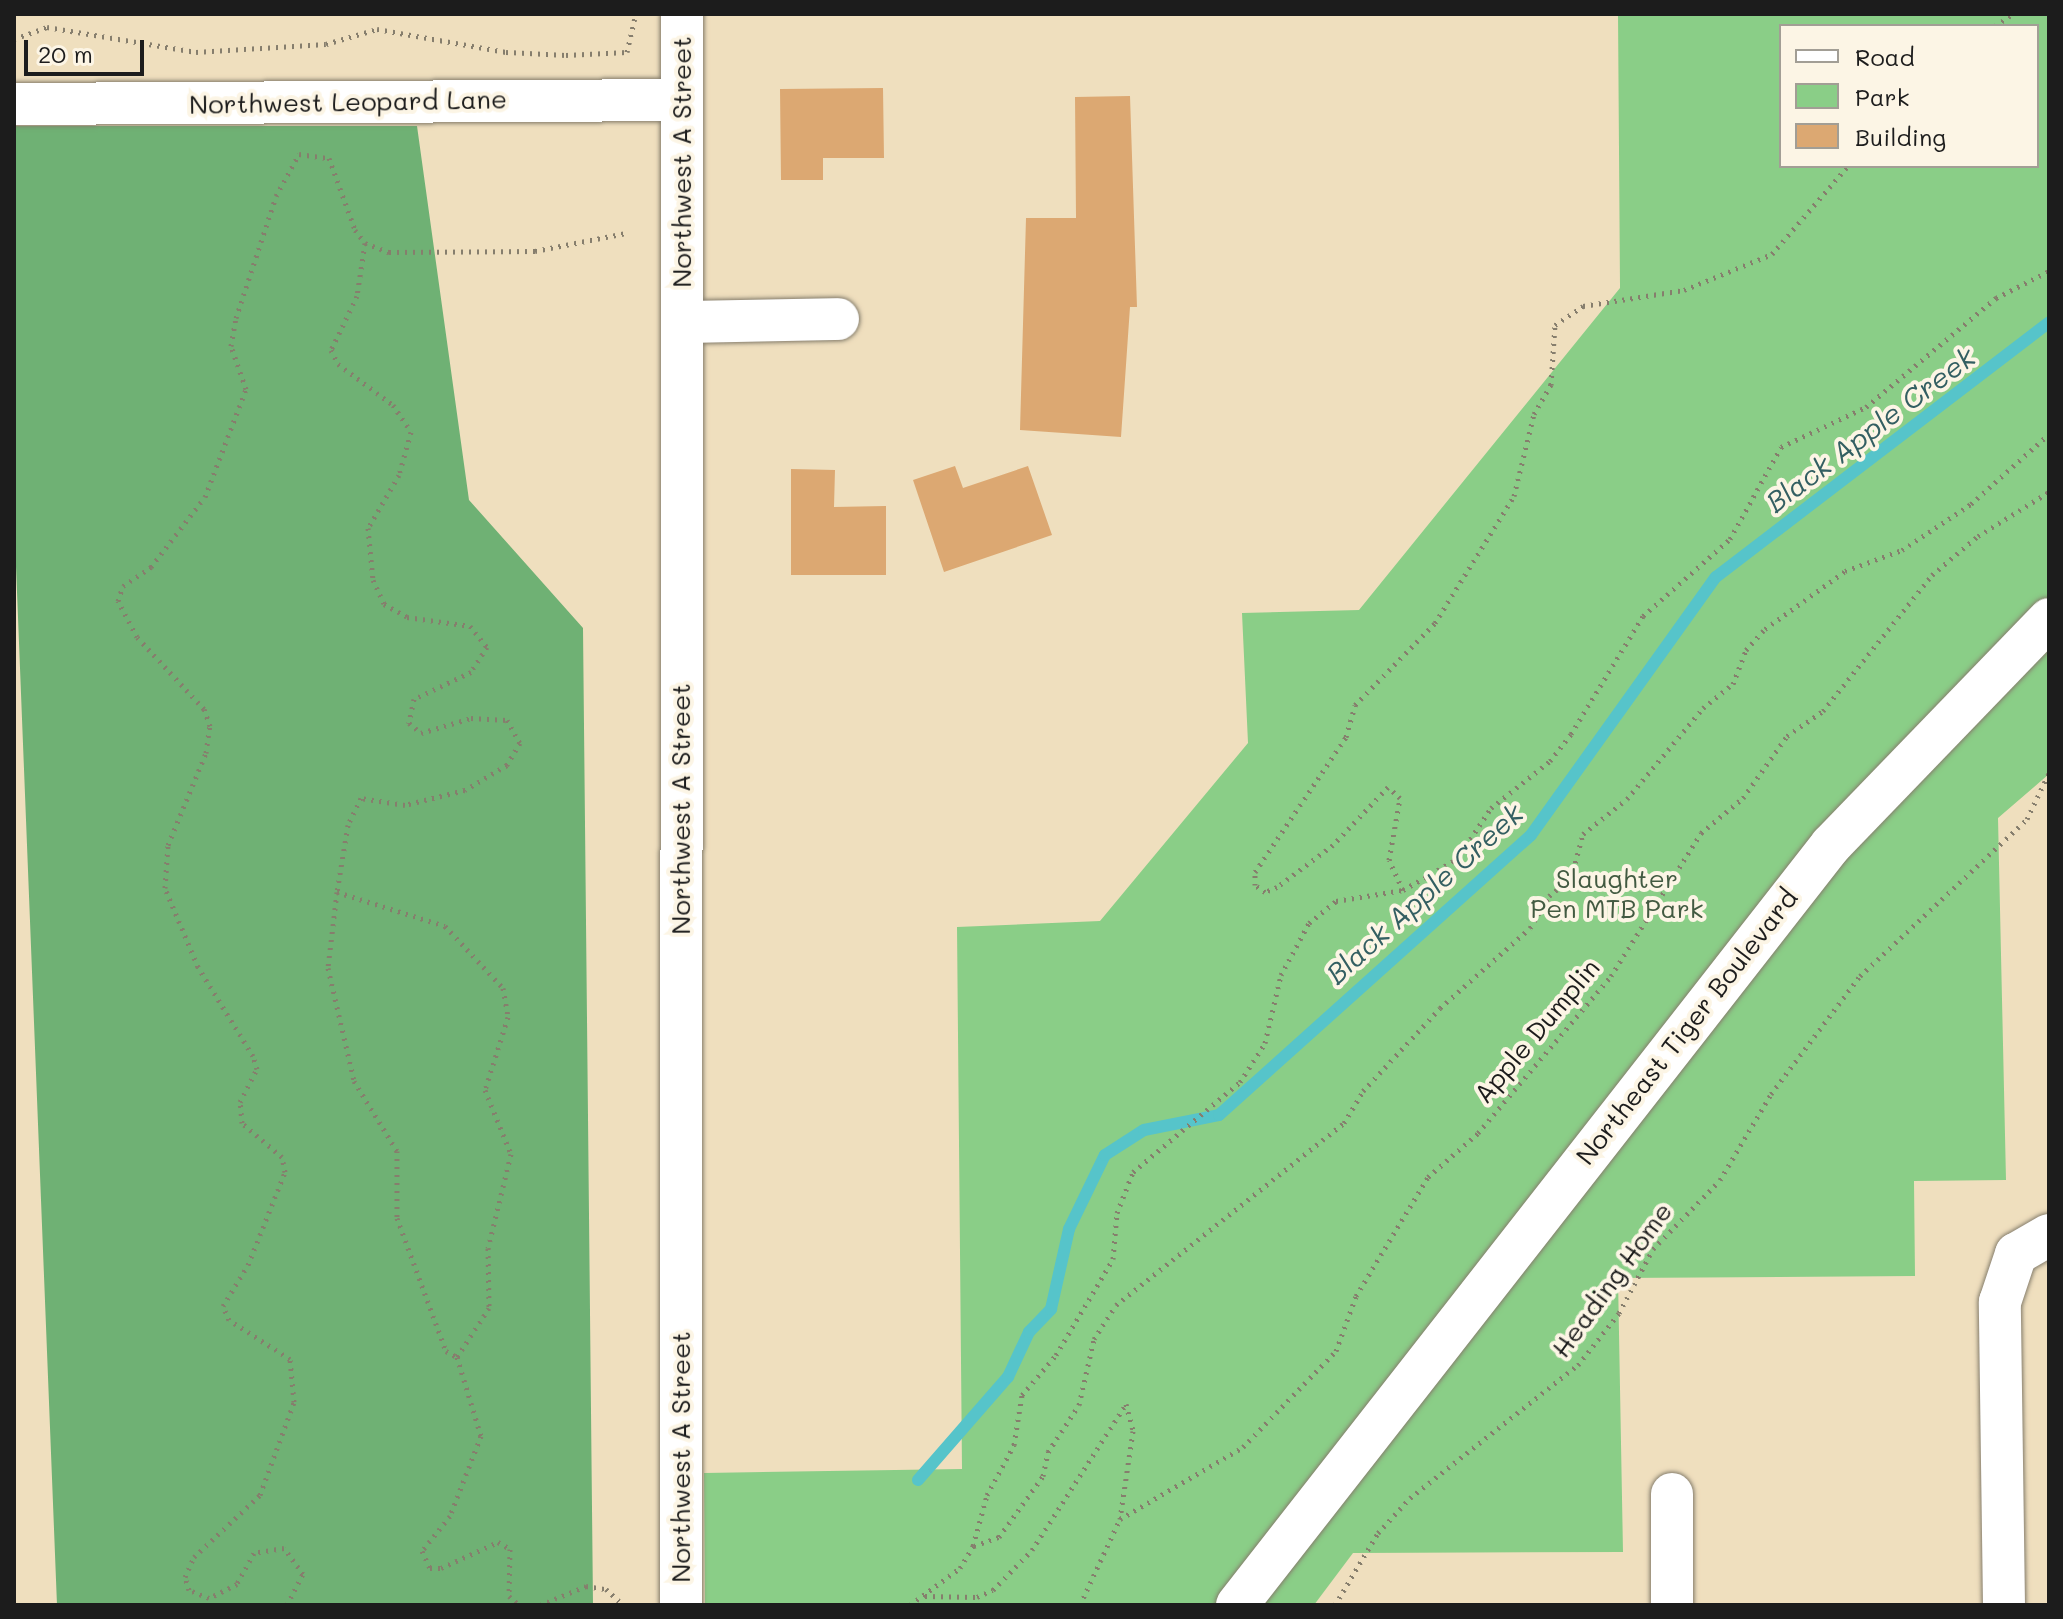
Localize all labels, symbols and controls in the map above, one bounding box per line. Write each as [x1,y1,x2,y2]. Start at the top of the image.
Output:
scale bar [28,24,148,74]
legend [1779,24,2039,168]
street label: Northwest A Street [666,36,698,288]
text: 20 m [38,38,93,69]
text: Road [1855,41,1915,72]
text: Park [1855,81,1909,112]
street label: Northwest Leopard Lane [189,84,507,120]
text: Building [1855,121,1946,152]
water label: Black Apple Creek [1759,339,1981,519]
street label: Northwest A Street [665,683,697,935]
water label: Black Apple Creek [1319,796,1529,990]
park label: Slaughter Pen MTB Park [1530,863,1704,924]
street label: Northeast Tiger Boulevard [1570,883,1804,1171]
street label: Apple Dumplin [1468,953,1606,1109]
street label: Heading Home [1545,1196,1679,1364]
street label: Northwest A Street [665,1331,697,1583]

